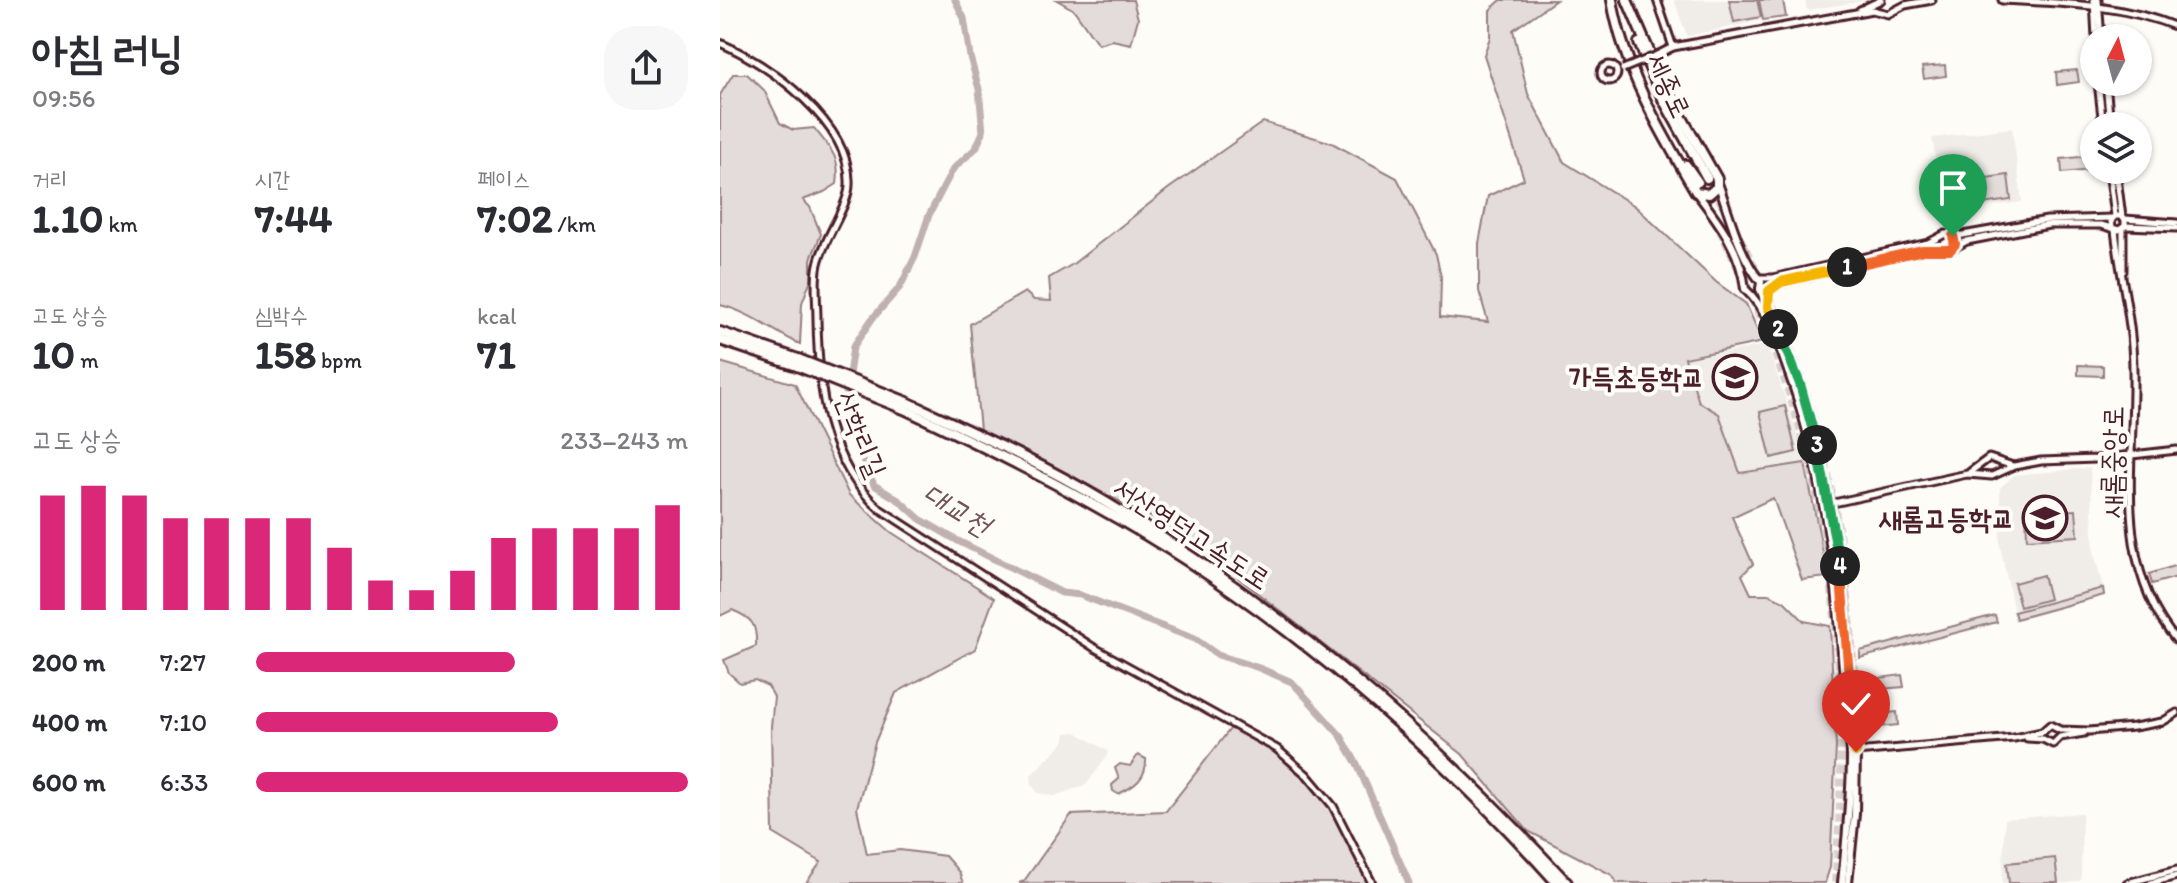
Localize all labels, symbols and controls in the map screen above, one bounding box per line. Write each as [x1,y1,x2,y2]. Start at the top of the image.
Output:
north arrow [2080,24,2152,96]
map controls [2080,24,2152,184]
text: 아침 러닝 [32,25,184,78]
button: share [604,26,688,110]
street label: 세종로 [1639,47,1699,123]
text: 09:56 [32,82,95,114]
button: layers [2080,112,2152,184]
pin [1919,154,1987,236]
text: 거리 [32,166,67,193]
text: 시간 [255,166,290,193]
text: 페이스 [477,166,530,193]
icon: arrive [1931,166,1975,210]
text: 1.10 [32,194,104,242]
text: 7:44 [255,194,332,242]
text: 7:02 [477,194,553,242]
text: km [104,211,138,238]
text: /km [553,211,596,238]
pin: 1 [1827,247,1867,287]
text: 1 [1842,253,1852,280]
text: 고도 상승 [32,302,108,329]
text: 심박수 [255,302,308,329]
text: kcal [477,303,516,330]
pin: 2 [1758,309,1798,349]
text: 2 [1772,315,1784,342]
text: 10 [32,330,75,378]
text: 158 [255,330,316,378]
text: 71 [477,330,516,378]
text: m [75,347,99,374]
text: bpm [316,347,362,374]
school or university icon: 가득초등학교 [1711,353,1759,401]
place label: 가득초등학교 [1569,360,1704,394]
street label: 산학리길 [828,386,894,482]
street label: 새롬중앙로 [2094,405,2130,519]
text: 고도 상승 [32,424,122,456]
text: 233–243 m [560,424,688,456]
pin: 3 [1797,425,1837,465]
text: 3 [1811,431,1823,458]
street label: 서산영덕고속도로 [1107,470,1277,596]
water label: 대교천 [916,474,1000,545]
school or university icon: 새롬고등학교 [2021,494,2069,542]
place label: 새롬고등학교 [1878,501,2014,535]
pin: 4 [1820,546,1860,586]
text: 4 [1833,552,1847,579]
text: 200 m [32,646,105,678]
text: 7:27 [160,646,206,678]
pin [1822,670,1890,752]
icon: check [1834,682,1878,726]
text: 400 m [32,706,107,738]
text: 7:10 [160,706,207,738]
text: 600 m [32,766,106,798]
text: 6:33 [160,766,208,798]

